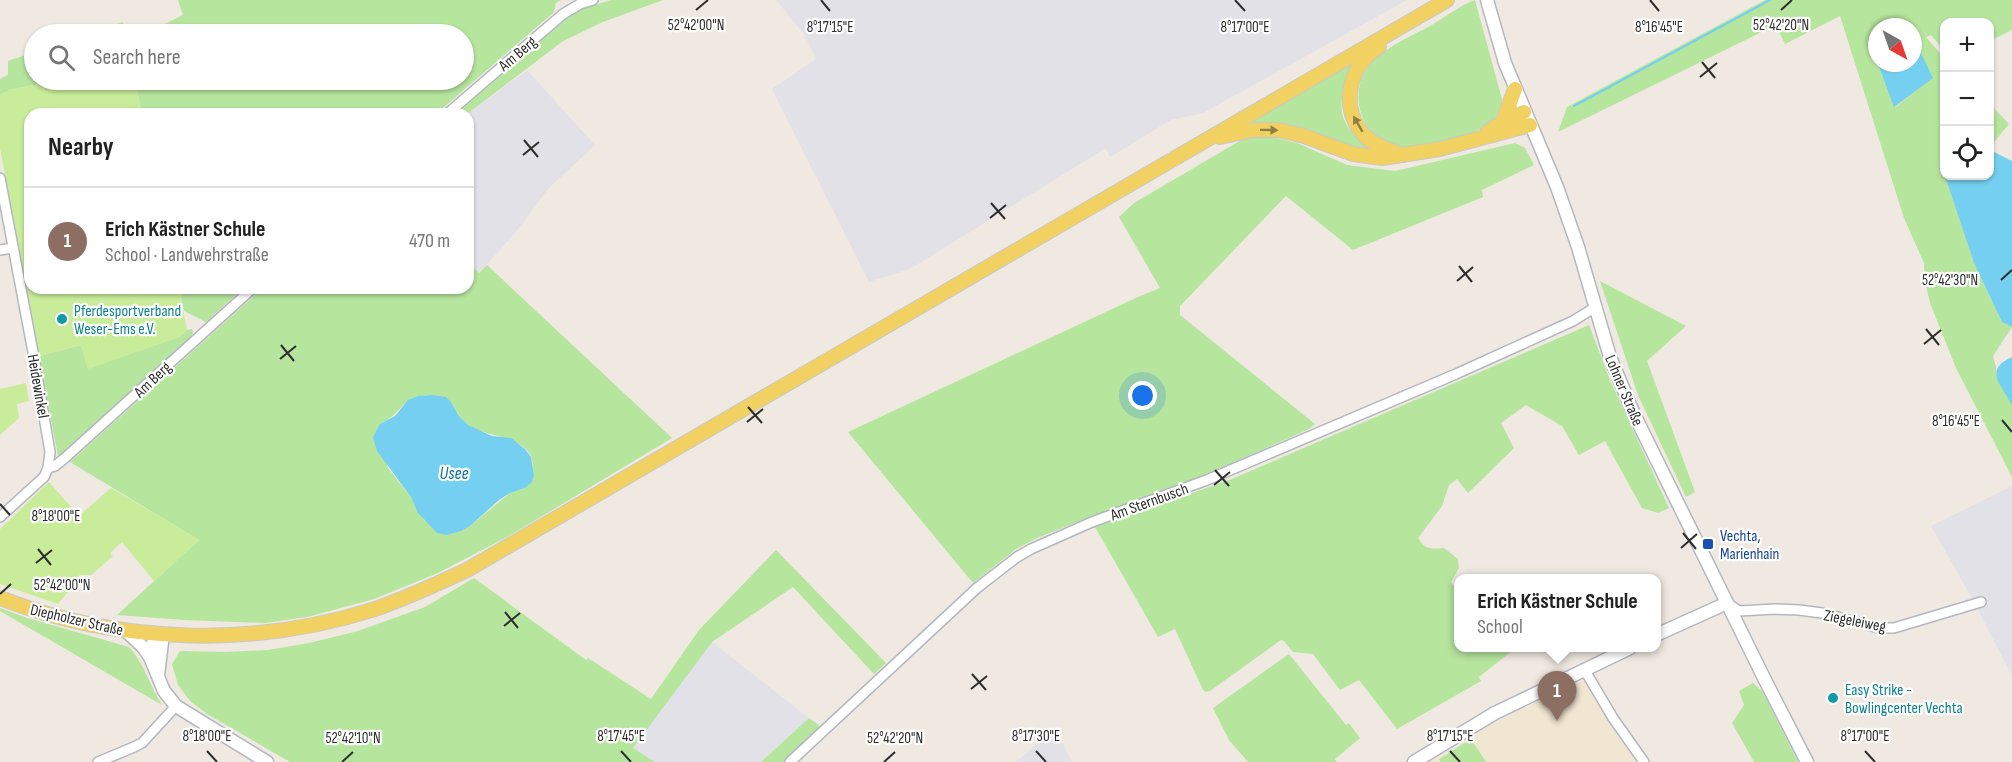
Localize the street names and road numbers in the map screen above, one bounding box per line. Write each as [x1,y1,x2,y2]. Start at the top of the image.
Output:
street label: Am Berg [494,33,541,76]
street label: Lohner Straße [1600,352,1647,429]
street label: Heidewinkel [23,353,52,420]
street label: Am Berg [130,358,176,403]
street label: Am Sternbusch [1107,479,1191,526]
street label: Diepholzer Straße [28,601,125,640]
street label: Ziegeleiweg [1822,606,1887,637]

